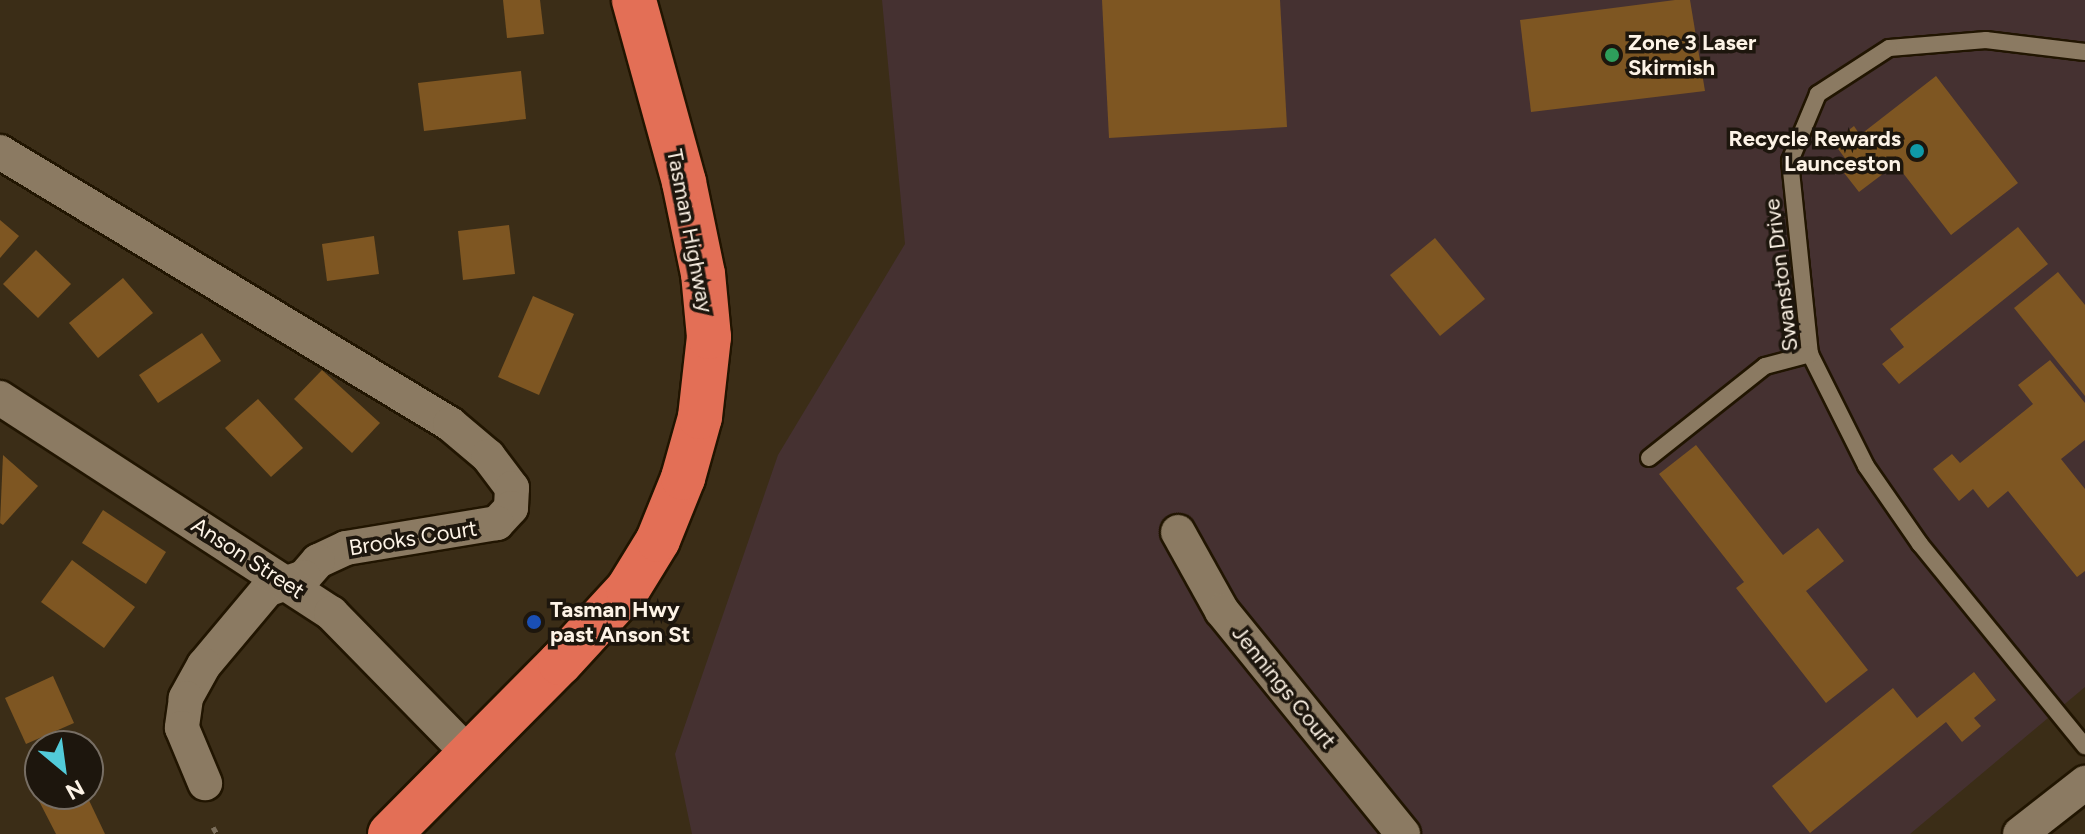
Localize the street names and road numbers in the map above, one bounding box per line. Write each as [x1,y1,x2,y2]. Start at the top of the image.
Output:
street label: Tasman Highway [661,147,719,315]
street label: Swanston Drive [1759,197,1803,353]
street label: Anson Street [187,512,309,604]
street label: Brooks Court [347,515,479,561]
street label: Jennings Court [1226,620,1342,754]

